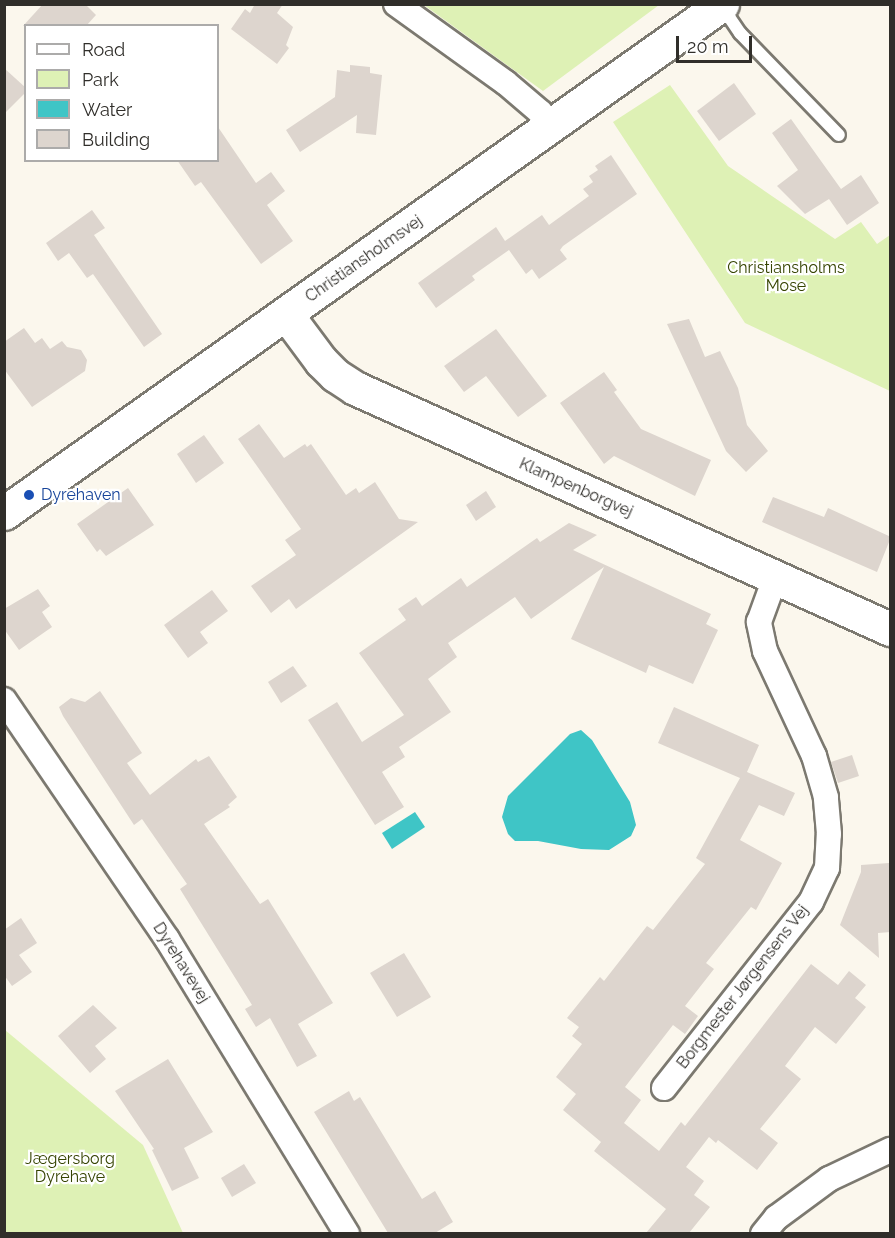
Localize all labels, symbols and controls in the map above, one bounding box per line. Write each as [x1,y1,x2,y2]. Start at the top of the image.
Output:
legend [24,24,219,162]
scale bar [679,24,756,62]
text: 20 m [687,36,729,57]
text: Road [82,39,125,60]
text: Park [82,69,119,90]
text: Water [82,99,132,120]
text: Building [82,129,150,150]
street label: Christiansholmsvej [302,211,426,307]
park label: Christiansholms Mose [727,258,845,296]
street label: Klampenborgvej [516,454,636,522]
place label: Dyrehaven [41,485,121,505]
marker: Dyrehaven [22,488,36,502]
street label: Borgmester Jørgensens Vej [673,901,813,1073]
street label: Dyrehavevej [149,919,213,1007]
park label: Jægersborg Dyrehave [25,1149,115,1187]

